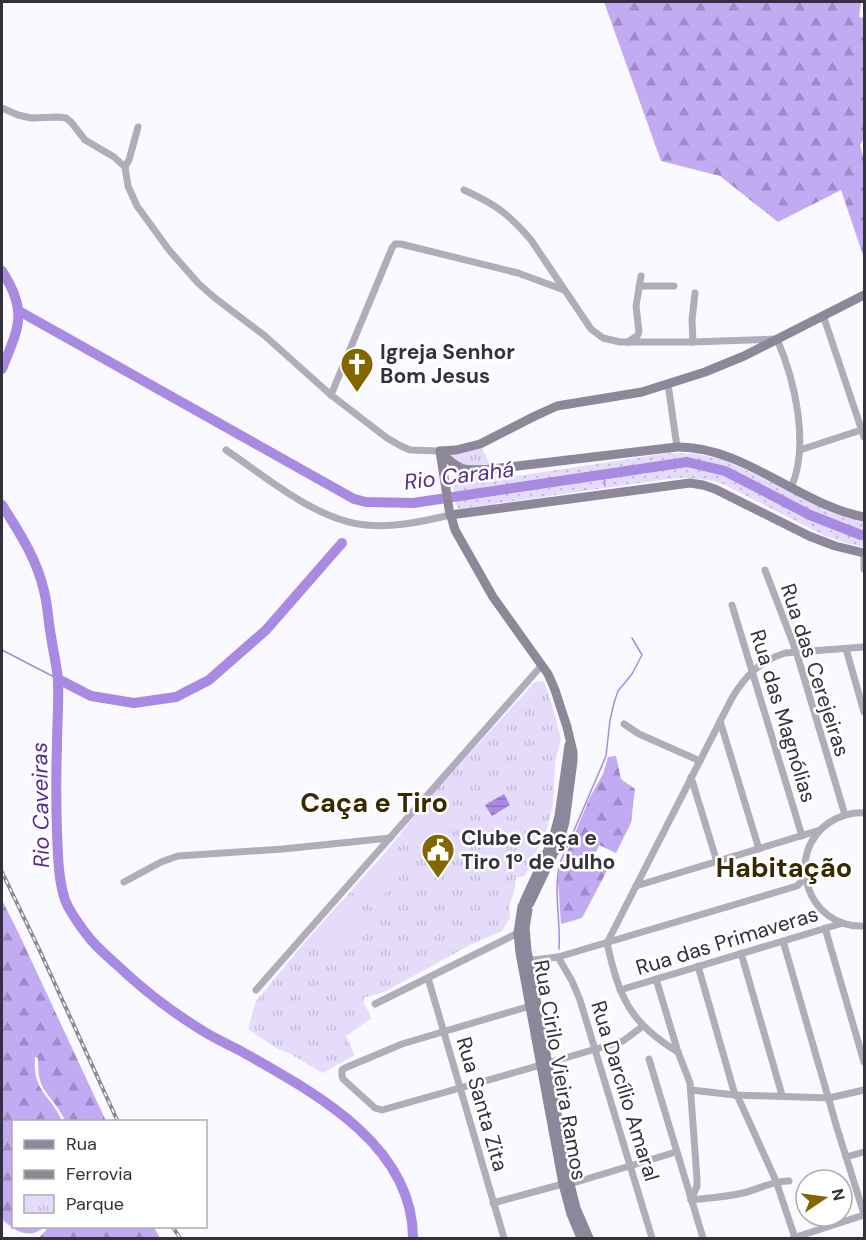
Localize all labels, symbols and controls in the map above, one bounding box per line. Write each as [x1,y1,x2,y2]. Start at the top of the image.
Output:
place label: Igreja Senhor Bom Jesus [380,338,515,390]
church icon: Igreja Senhor Bom Jesus [339,346,375,393]
water label: Rio Carahá [402,454,516,497]
street label: Rua das Cerejeiras [774,580,856,760]
street label: Rua das Magnólias [743,626,823,806]
water label: Rio Caveiras [25,742,56,868]
district label: Caça e Tiro [300,785,448,820]
place label: Clube Caça e Tiro 1º de Julho [461,824,615,876]
public building icon: Clube Caça e Tiro 1º de Julho [420,832,456,879]
district label: Habitação [716,850,852,885]
street label: Rua das Primaveras [632,900,822,982]
street label: Rua Cirilo Vieira Ramos [527,958,593,1182]
street label: Rua Darcílio Amaral [584,997,666,1185]
street label: Rua Santa Zita [449,1034,515,1174]
legend [12,1120,207,1228]
text: Rua [66,1132,97,1156]
text: Ferrovia [66,1162,132,1186]
north arrow [794,1168,854,1228]
text: N [827,1187,850,1203]
text: Parque [66,1192,124,1216]

